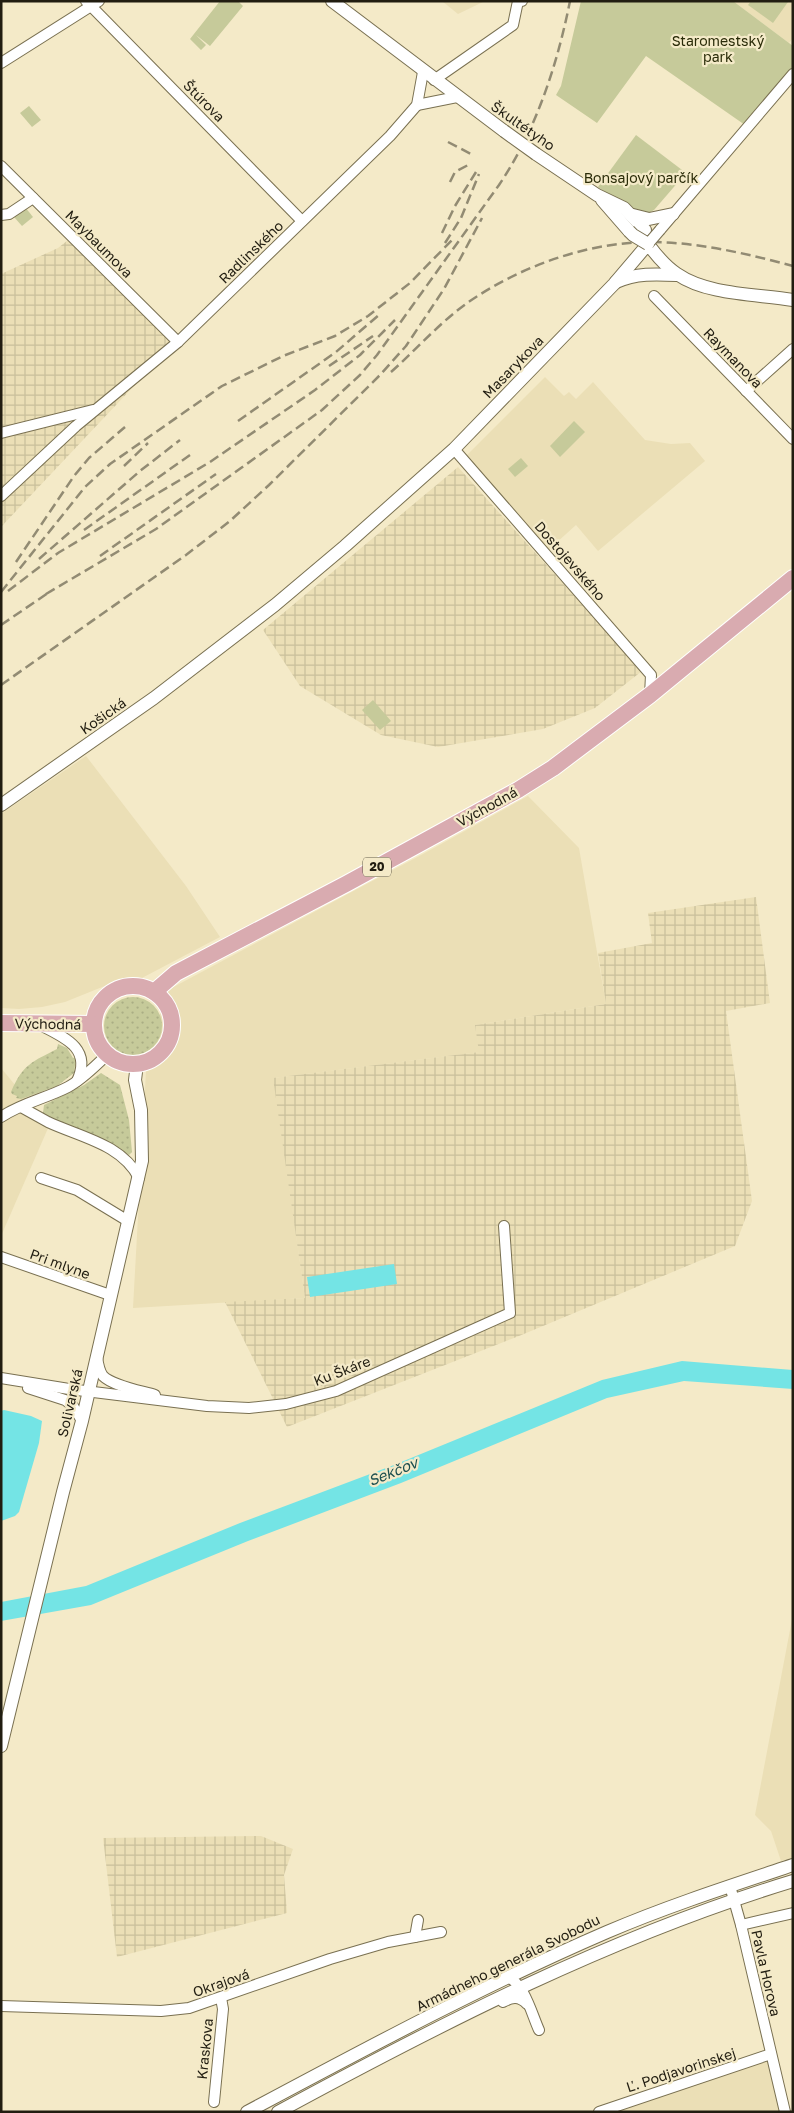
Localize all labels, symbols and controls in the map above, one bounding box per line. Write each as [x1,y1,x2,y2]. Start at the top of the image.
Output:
park label: Staromestský park [672,32,765,65]
street label: Štúrova [180,76,229,125]
street label: Škultétyho [488,97,558,154]
park label: Bonsajový parčík [584,169,698,186]
street label: Maybaumova [62,206,137,281]
street label: Radlinského [215,217,286,287]
street label: Raymanova [700,324,766,391]
street label: Masarykova [479,332,547,401]
street label: Dostojevského [531,518,609,604]
street label: Košická [76,694,129,738]
street label: Východná [453,783,520,830]
road number: 20 [363,858,391,876]
street label: Východná [15,1014,82,1033]
street label: Pri mlyne [28,1245,93,1282]
street label: Ku Škáre [311,1352,373,1389]
street label: Solivarská [53,1367,86,1439]
water label: Sekčov [365,1452,422,1489]
street label: Armádneho generála Svobodu [413,1911,602,2015]
street label: Pavla Horova [748,1928,785,2018]
street label: Okrajová [190,1965,251,2000]
street label: Kraskova [193,2018,216,2080]
street label: Ľ. Podjavorinskej [624,2044,738,2095]

